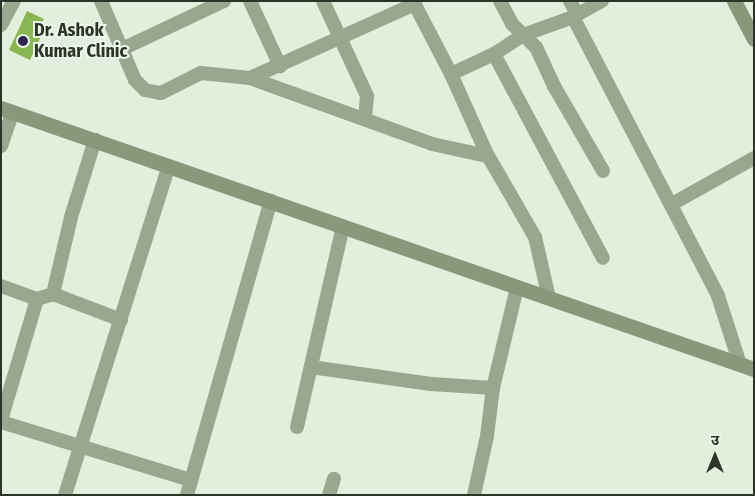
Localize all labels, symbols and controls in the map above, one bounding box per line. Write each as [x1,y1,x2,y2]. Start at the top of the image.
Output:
place label: Dr. Ashok Kumar Clinic [34,20,127,62]
marker: Dr. Ashok Kumar Clinic [16,34,30,48]
north arrow [690,431,740,481]
text: उ [711,432,719,449]

